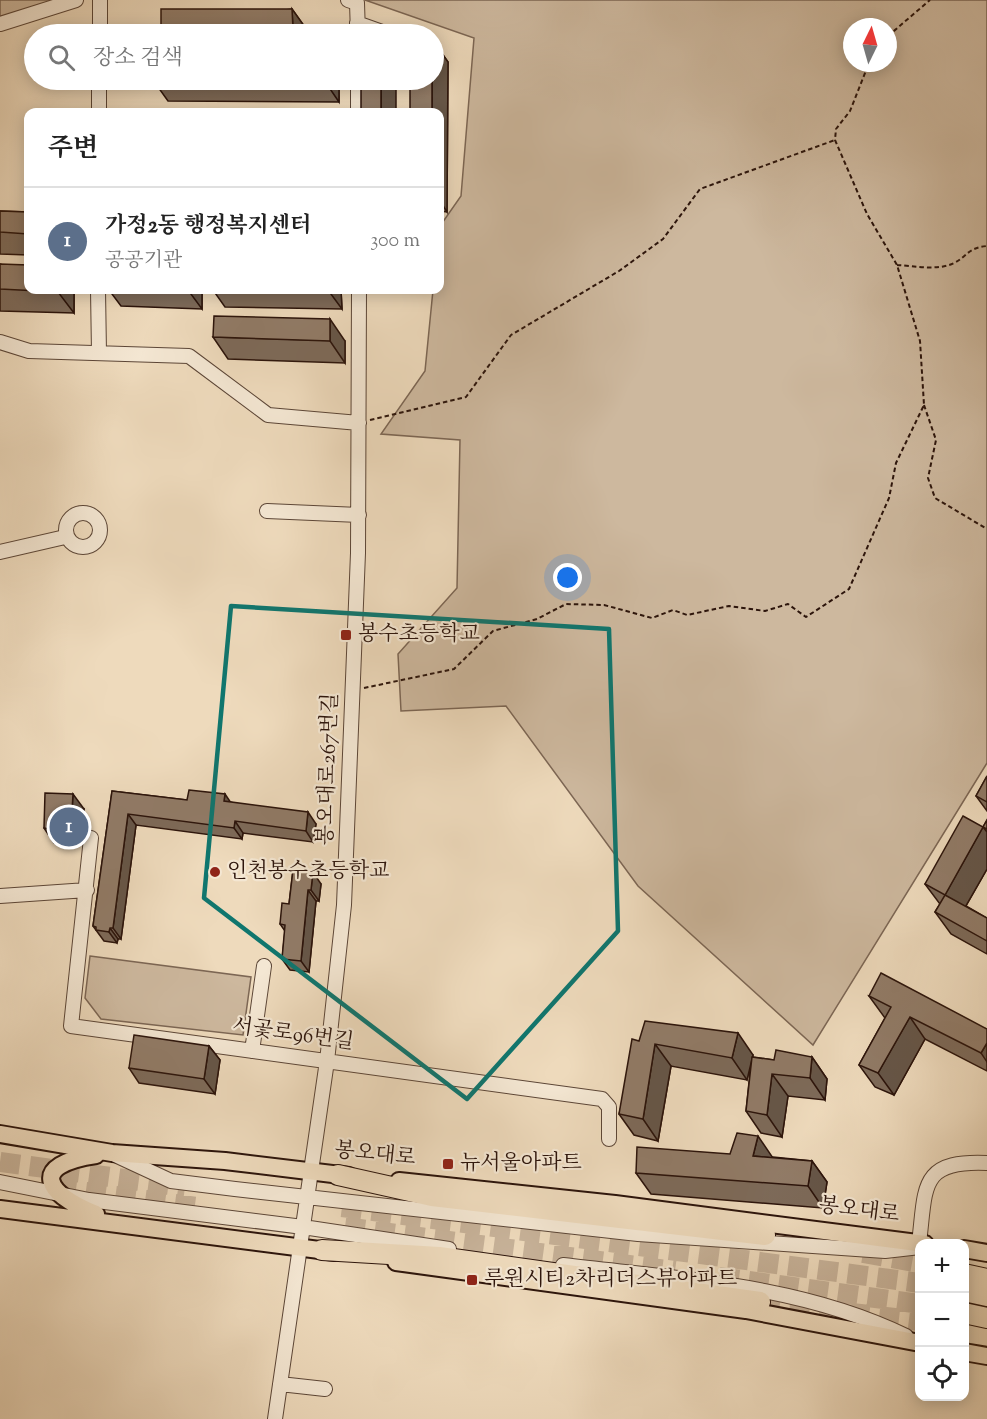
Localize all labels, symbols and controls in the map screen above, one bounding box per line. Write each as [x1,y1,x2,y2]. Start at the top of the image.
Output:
north arrow [843,18,897,72]
search box [24,24,444,90]
icon: search [45,41,78,74]
text: 장소 검색 [93,43,183,75]
text: 주변 [48,131,98,168]
text: 가정2동 행정복지센터 [105,211,311,243]
text: 1 [64,227,71,256]
text: 300 m [370,227,420,256]
text: 공공기관 [105,247,182,276]
your location [553,563,582,592]
place label: 봉수초등학교 [358,620,480,650]
marker: 봉수초등학교 [339,628,353,642]
street label: 봉오대로267번길 [311,692,347,846]
pin: 1 [50,804,88,850]
place label: 인천봉수초등학교 [227,857,389,887]
marker: 인천봉수초등학교 [208,865,222,879]
street label: 서곷로96번길 [230,1012,356,1058]
street label: 봉오대로 [333,1136,417,1174]
place label: 뉴서울아파트 [460,1149,582,1179]
marker: 뉴서울아파트 [441,1157,455,1171]
street label: 봉오대로 [817,1191,901,1231]
map controls [915,1239,969,1401]
button: + [915,1239,969,1293]
place label: 루원시티2차리더스뷰아파트 [484,1265,737,1295]
marker: 루원시티2차리더스뷰아파트 [465,1273,479,1287]
button: − [915,1293,969,1347]
button: locate [915,1347,969,1401]

